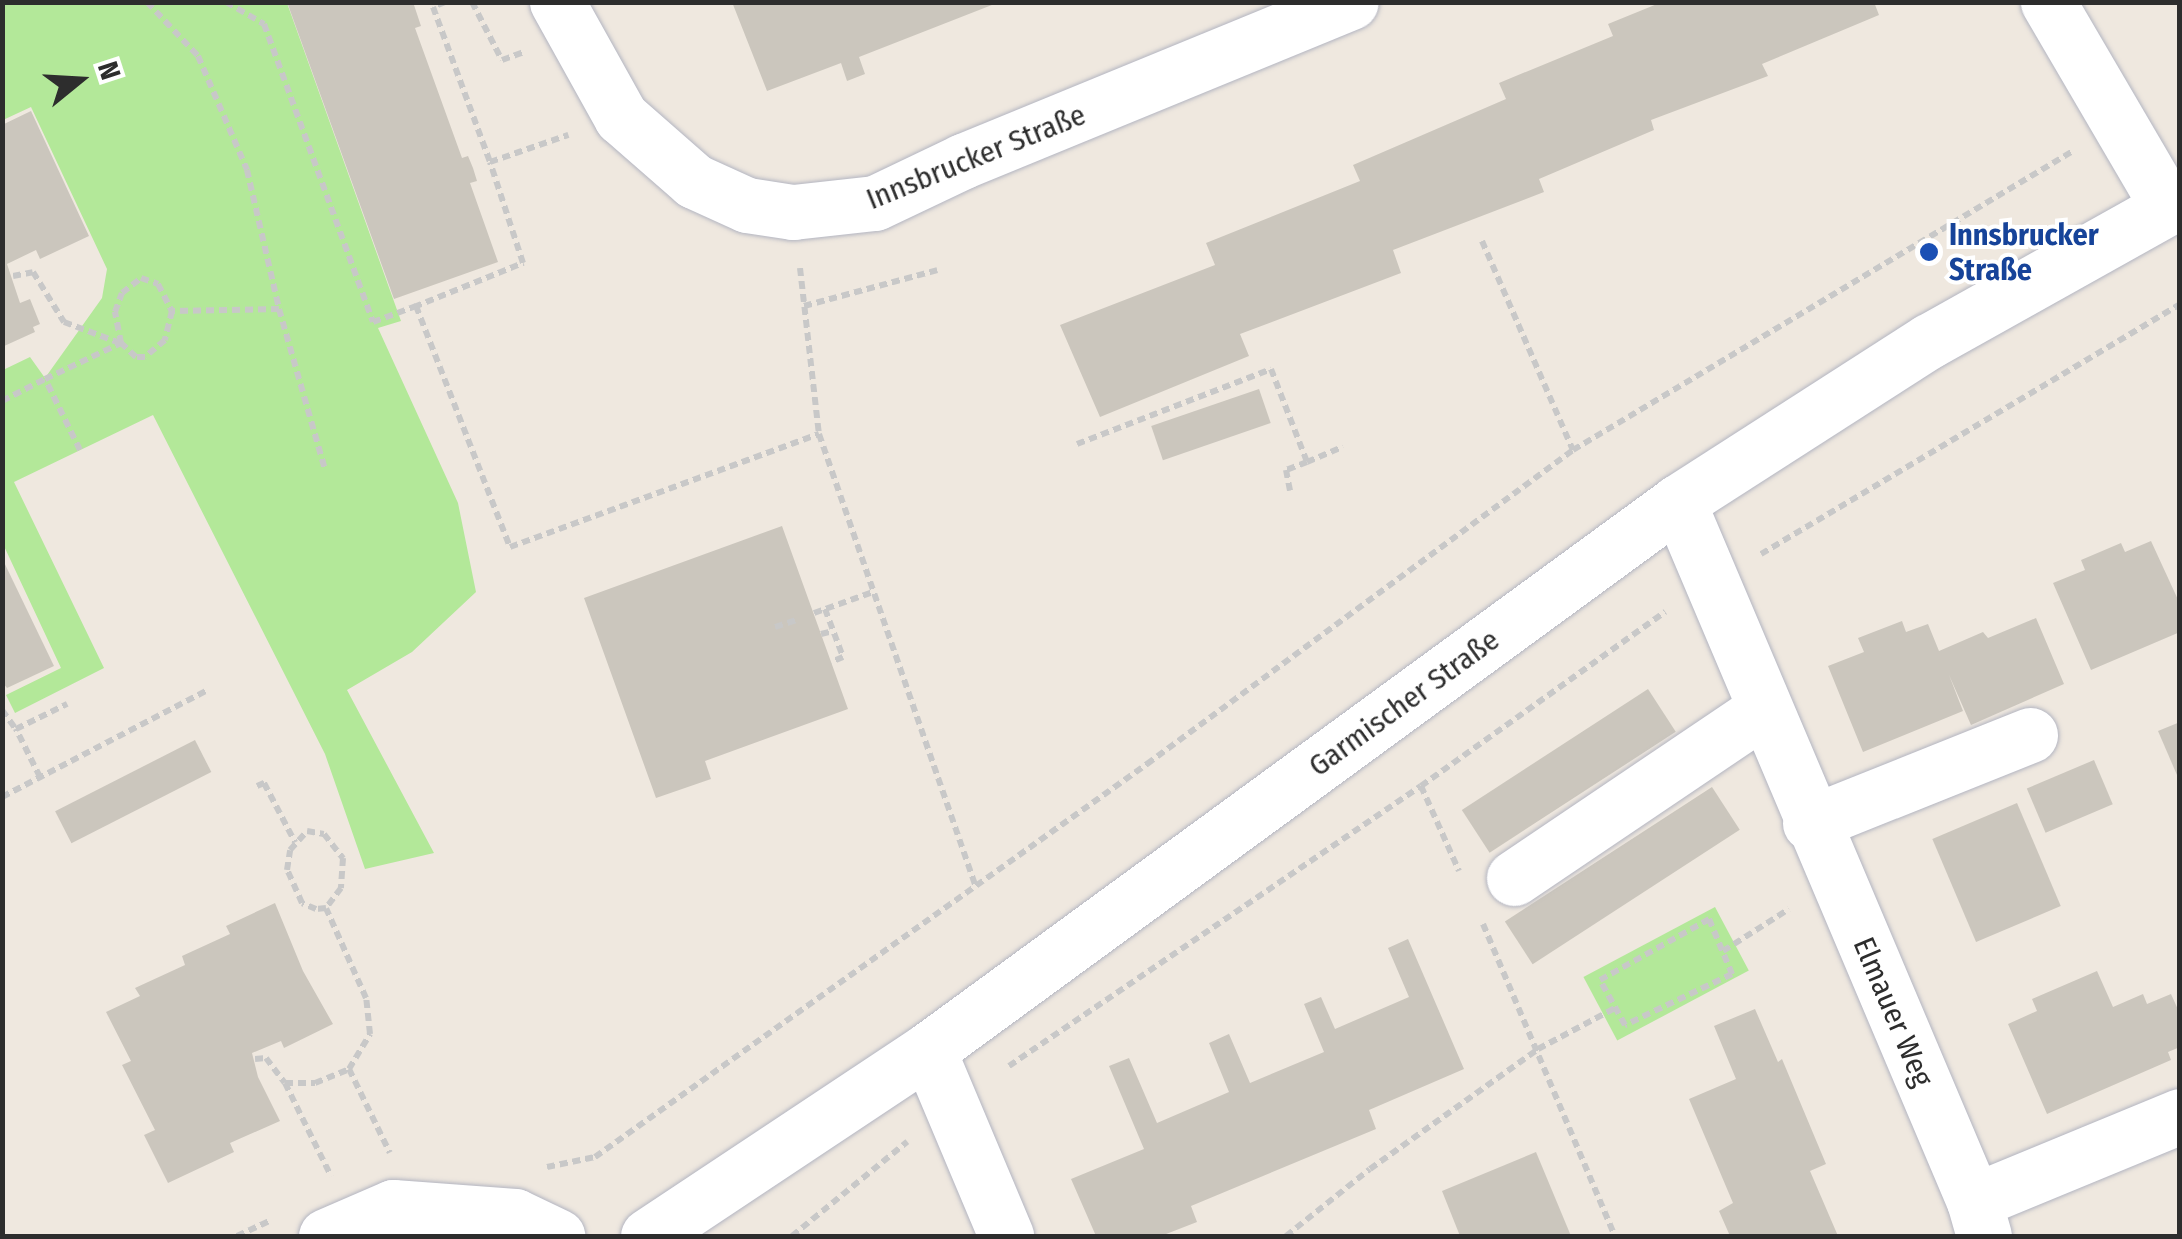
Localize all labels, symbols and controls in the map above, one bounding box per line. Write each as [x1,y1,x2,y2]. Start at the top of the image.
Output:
north arrow [30,30,130,130]
text: N [91,57,127,84]
street label: Innsbrucker Straße [861,97,1091,217]
place label: Innsbrucker Straße [1949,217,2099,288]
marker: Innsbrucker Straße [1918,241,1940,263]
street label: Garmischer Straße [1302,622,1506,784]
street label: Elmauer Weg [1845,932,1941,1092]

